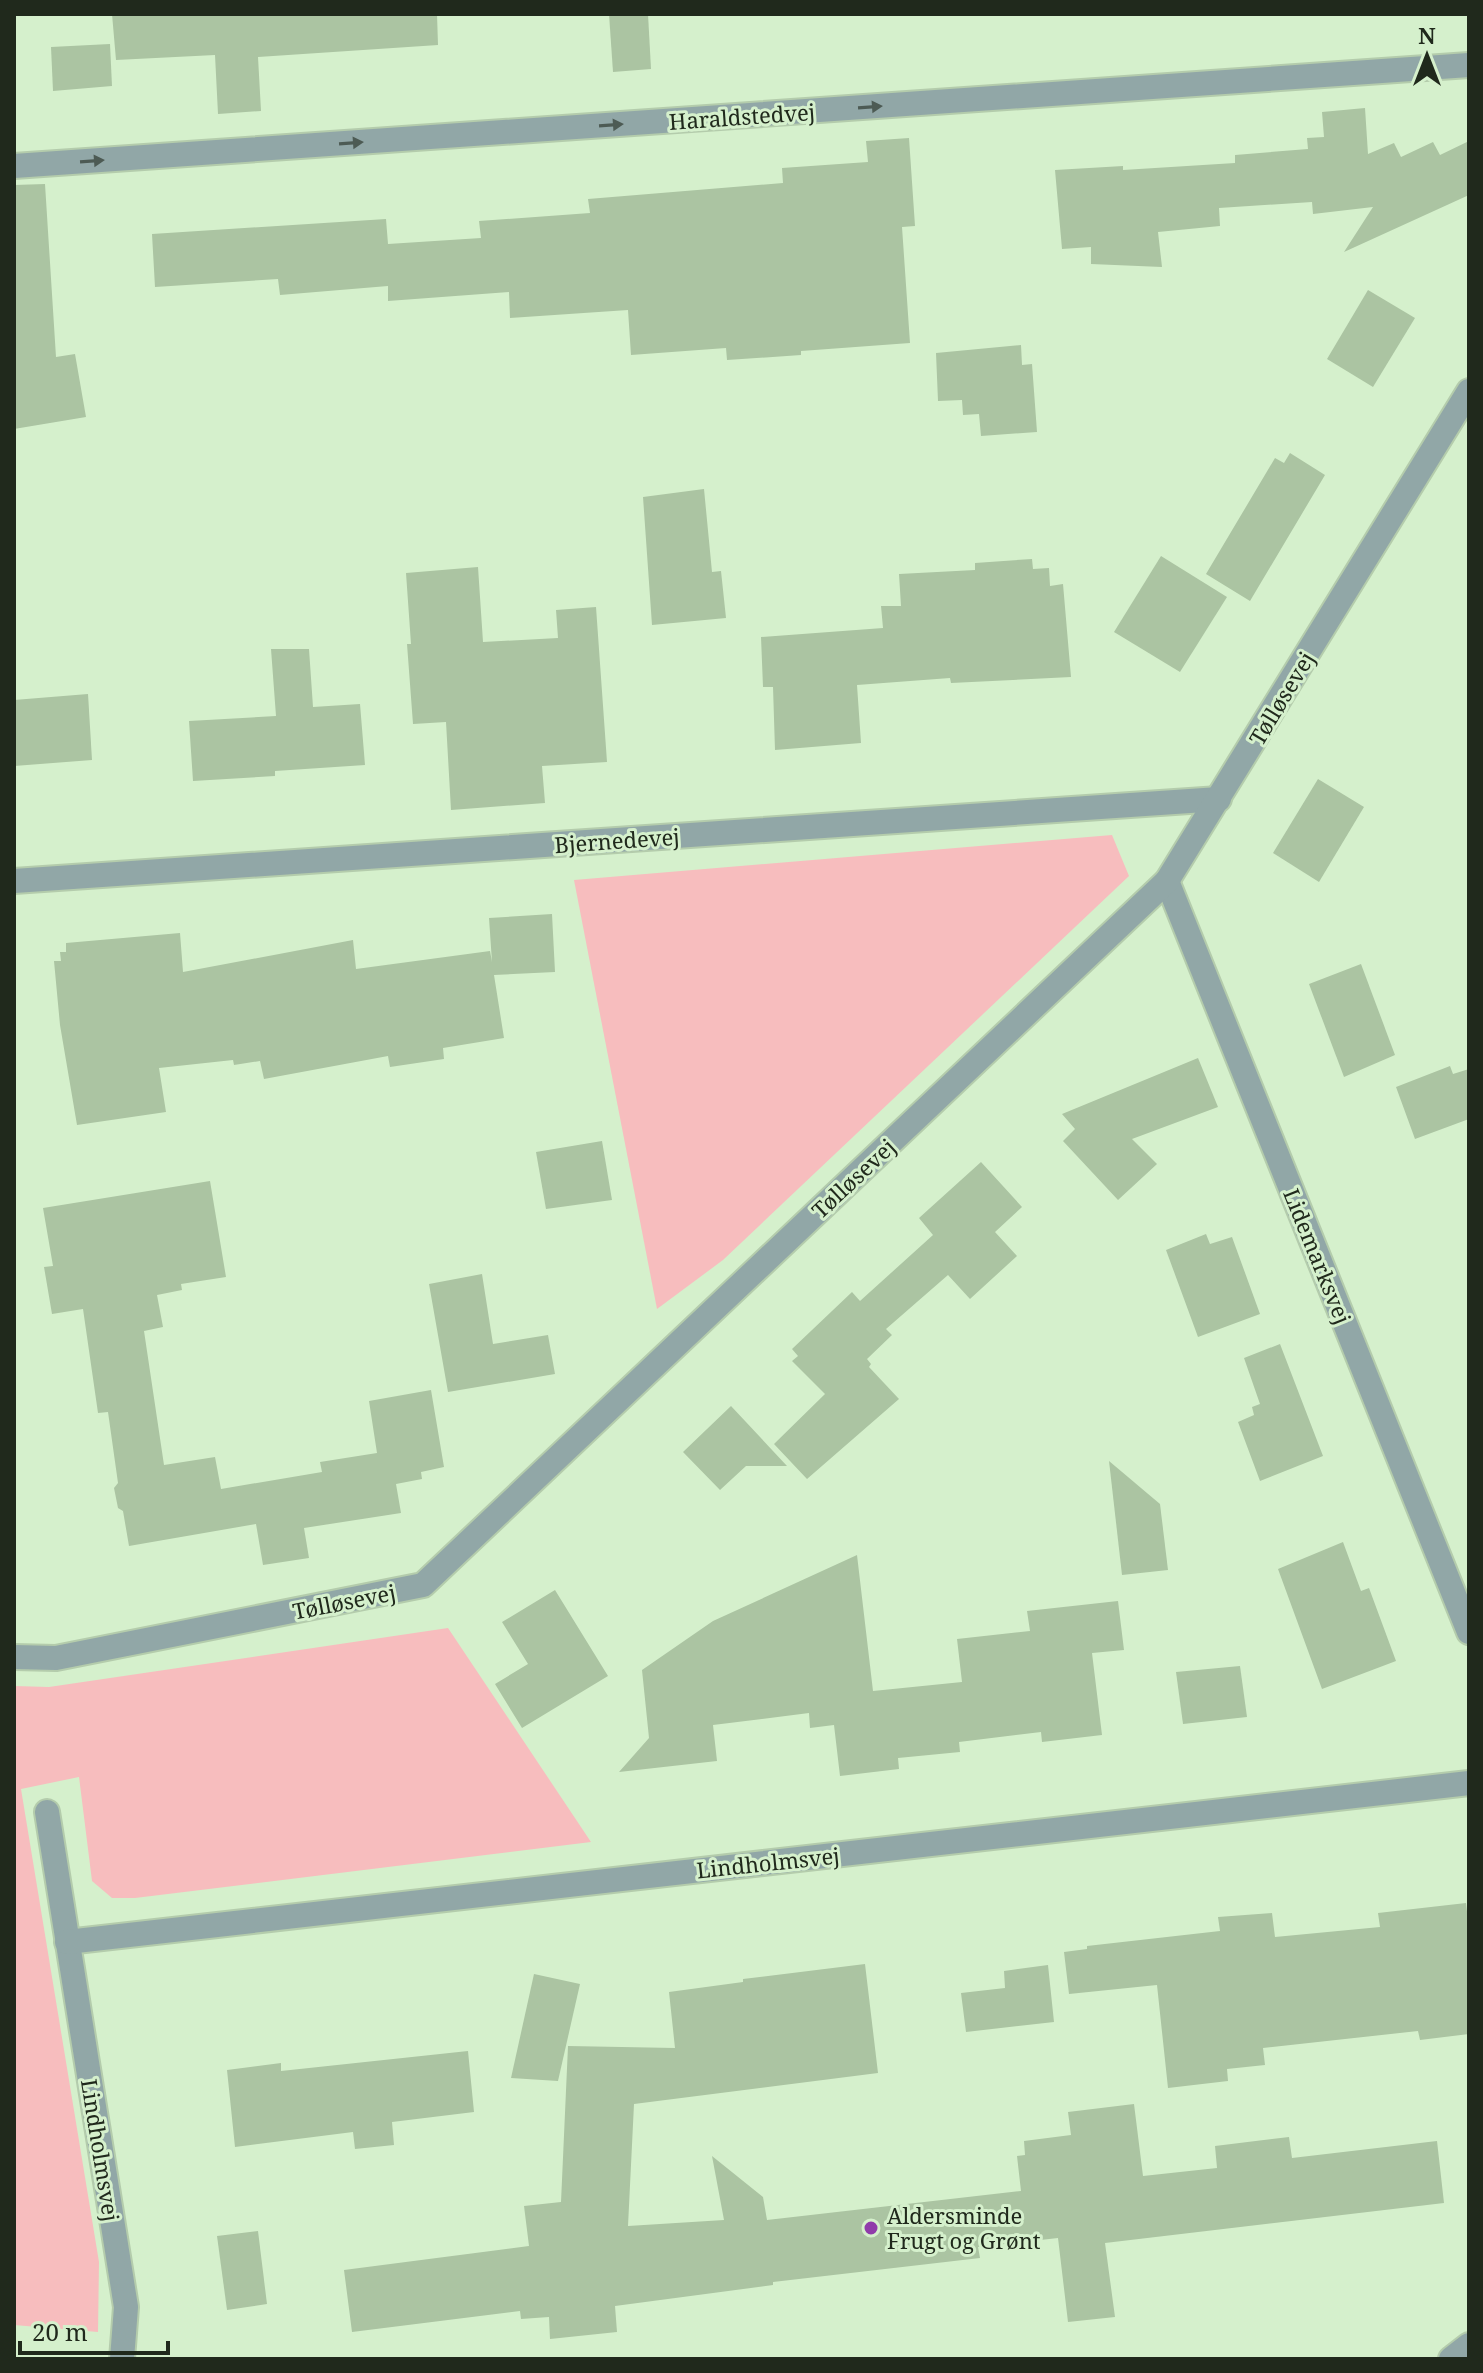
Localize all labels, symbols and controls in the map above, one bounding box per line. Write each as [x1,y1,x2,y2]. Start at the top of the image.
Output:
north arrow [1387,16,1467,96]
text: N [1418,20,1436,50]
street label: Haraldstedvej [668,96,816,136]
one-way arrow [858,100,883,113]
one-way arrow [599,118,624,131]
one-way arrow [339,136,364,149]
one-way arrow [80,154,105,167]
street label: Tølløsevej [1241,646,1321,750]
street label: Bjernedevej [553,821,681,859]
street label: Tølløsevej [805,1131,901,1225]
street label: Lidemarksvej [1277,1184,1359,1328]
street label: Tølløsevej [290,1576,398,1626]
street label: Lindholmsvej [695,1840,841,1884]
street label: Lindholmsvej [75,2077,127,2223]
place label: Aldersminde Frugt og Grønt [887,2200,1041,2255]
marker: Aldersminde Frugt og Grønt [862,2219,880,2237]
scale bar [20,2305,168,2355]
text: 20 m [32,2315,88,2348]

